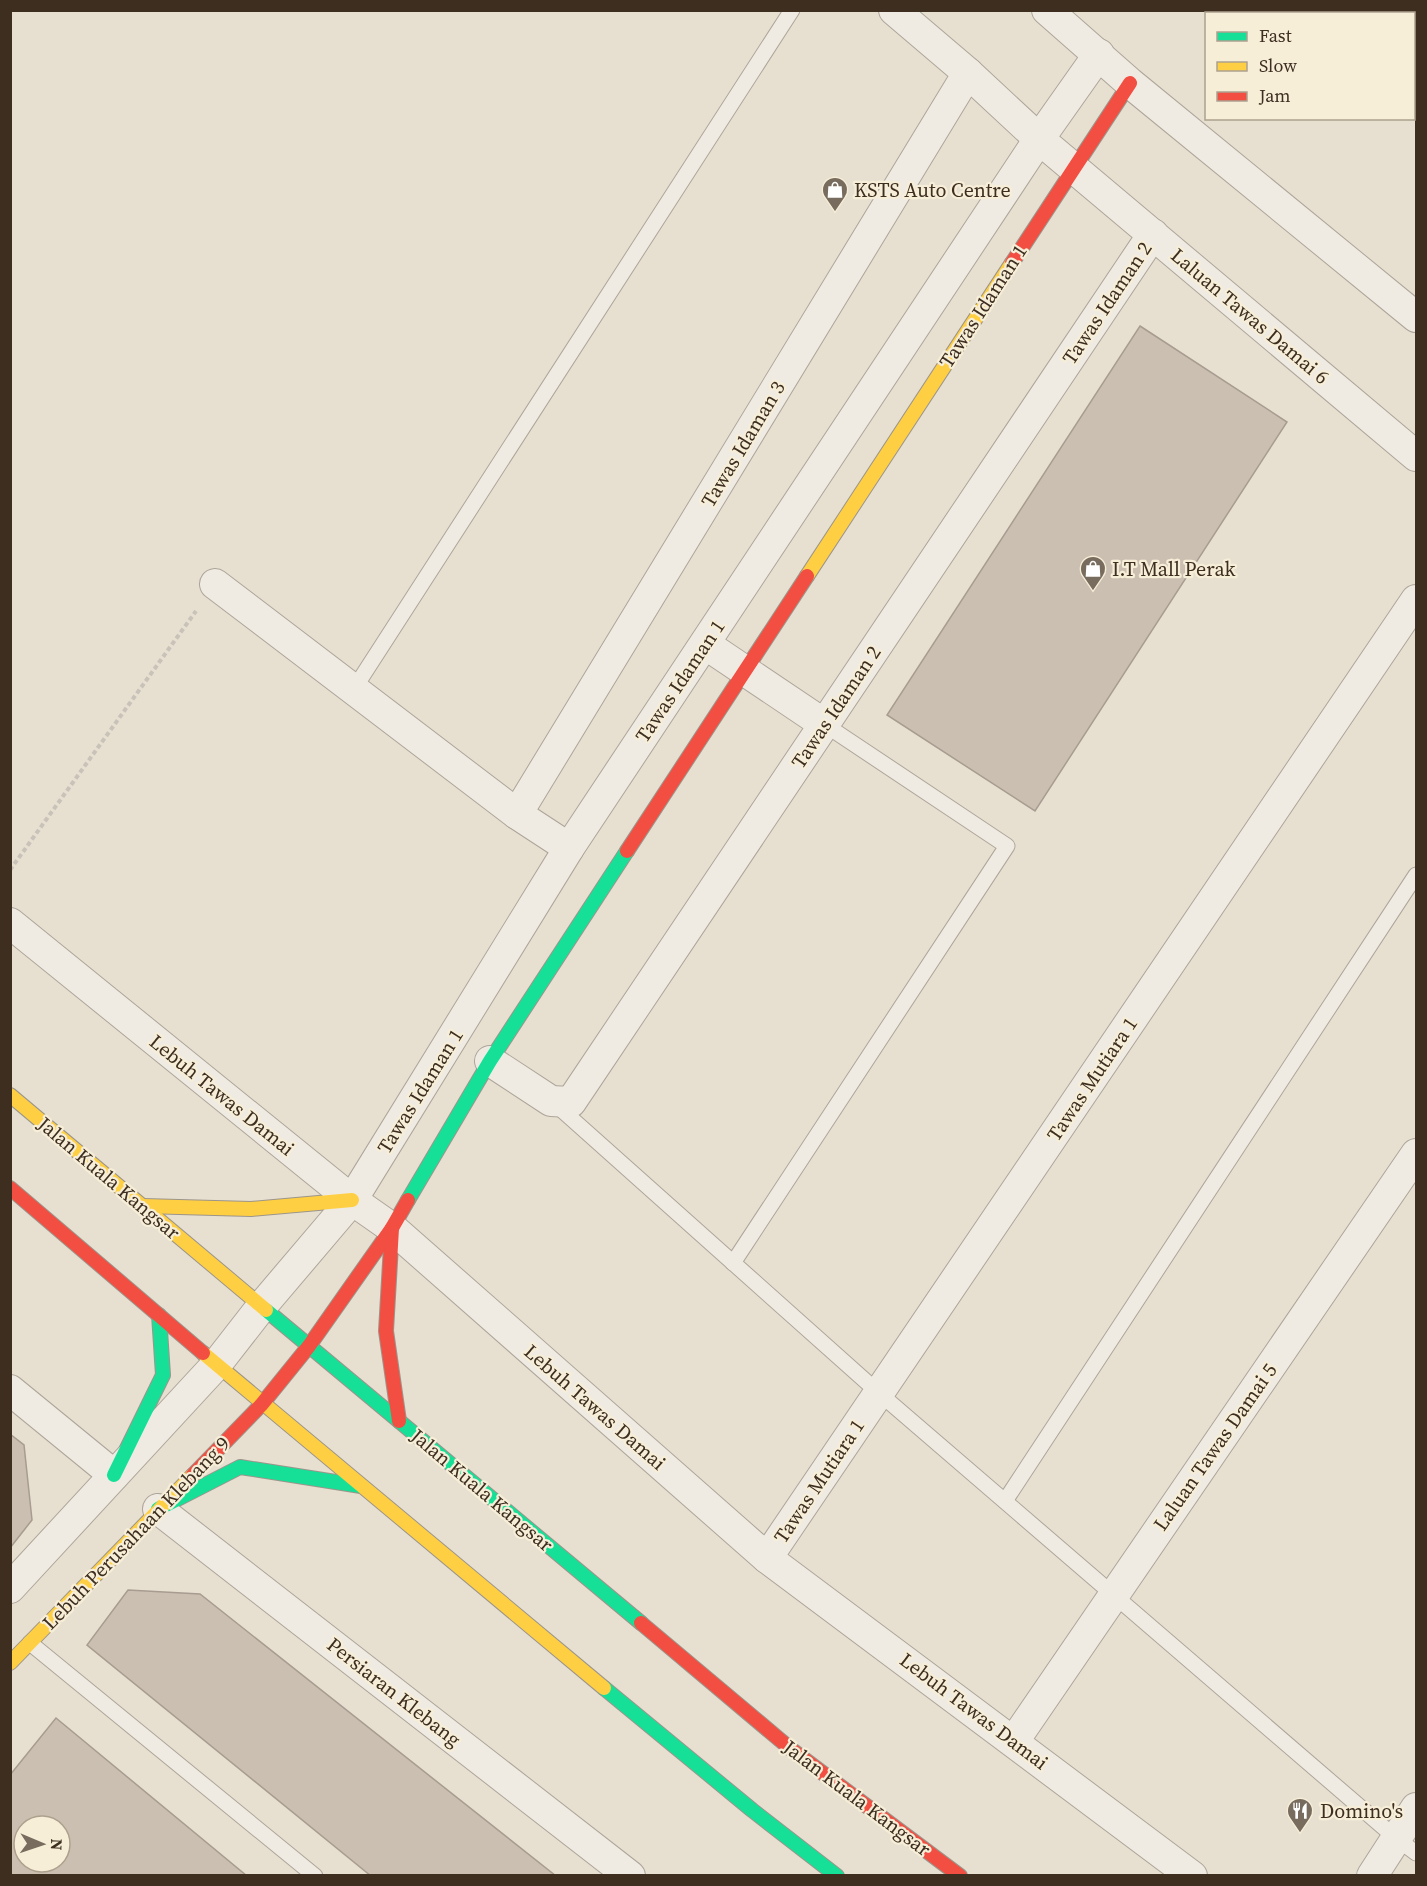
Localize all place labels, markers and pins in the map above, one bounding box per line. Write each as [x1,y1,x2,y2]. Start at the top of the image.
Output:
shop icon: KSTS Auto Centre [820,175,850,213]
place label: KSTS Auto Centre [854,176,1011,204]
shop icon: I.T Mall Perak [1078,554,1108,592]
place label: I.T Mall Perak [1112,555,1236,583]
restaurant icon: Domino's [1285,1796,1315,1834]
place label: Domino's [1320,1797,1403,1825]

